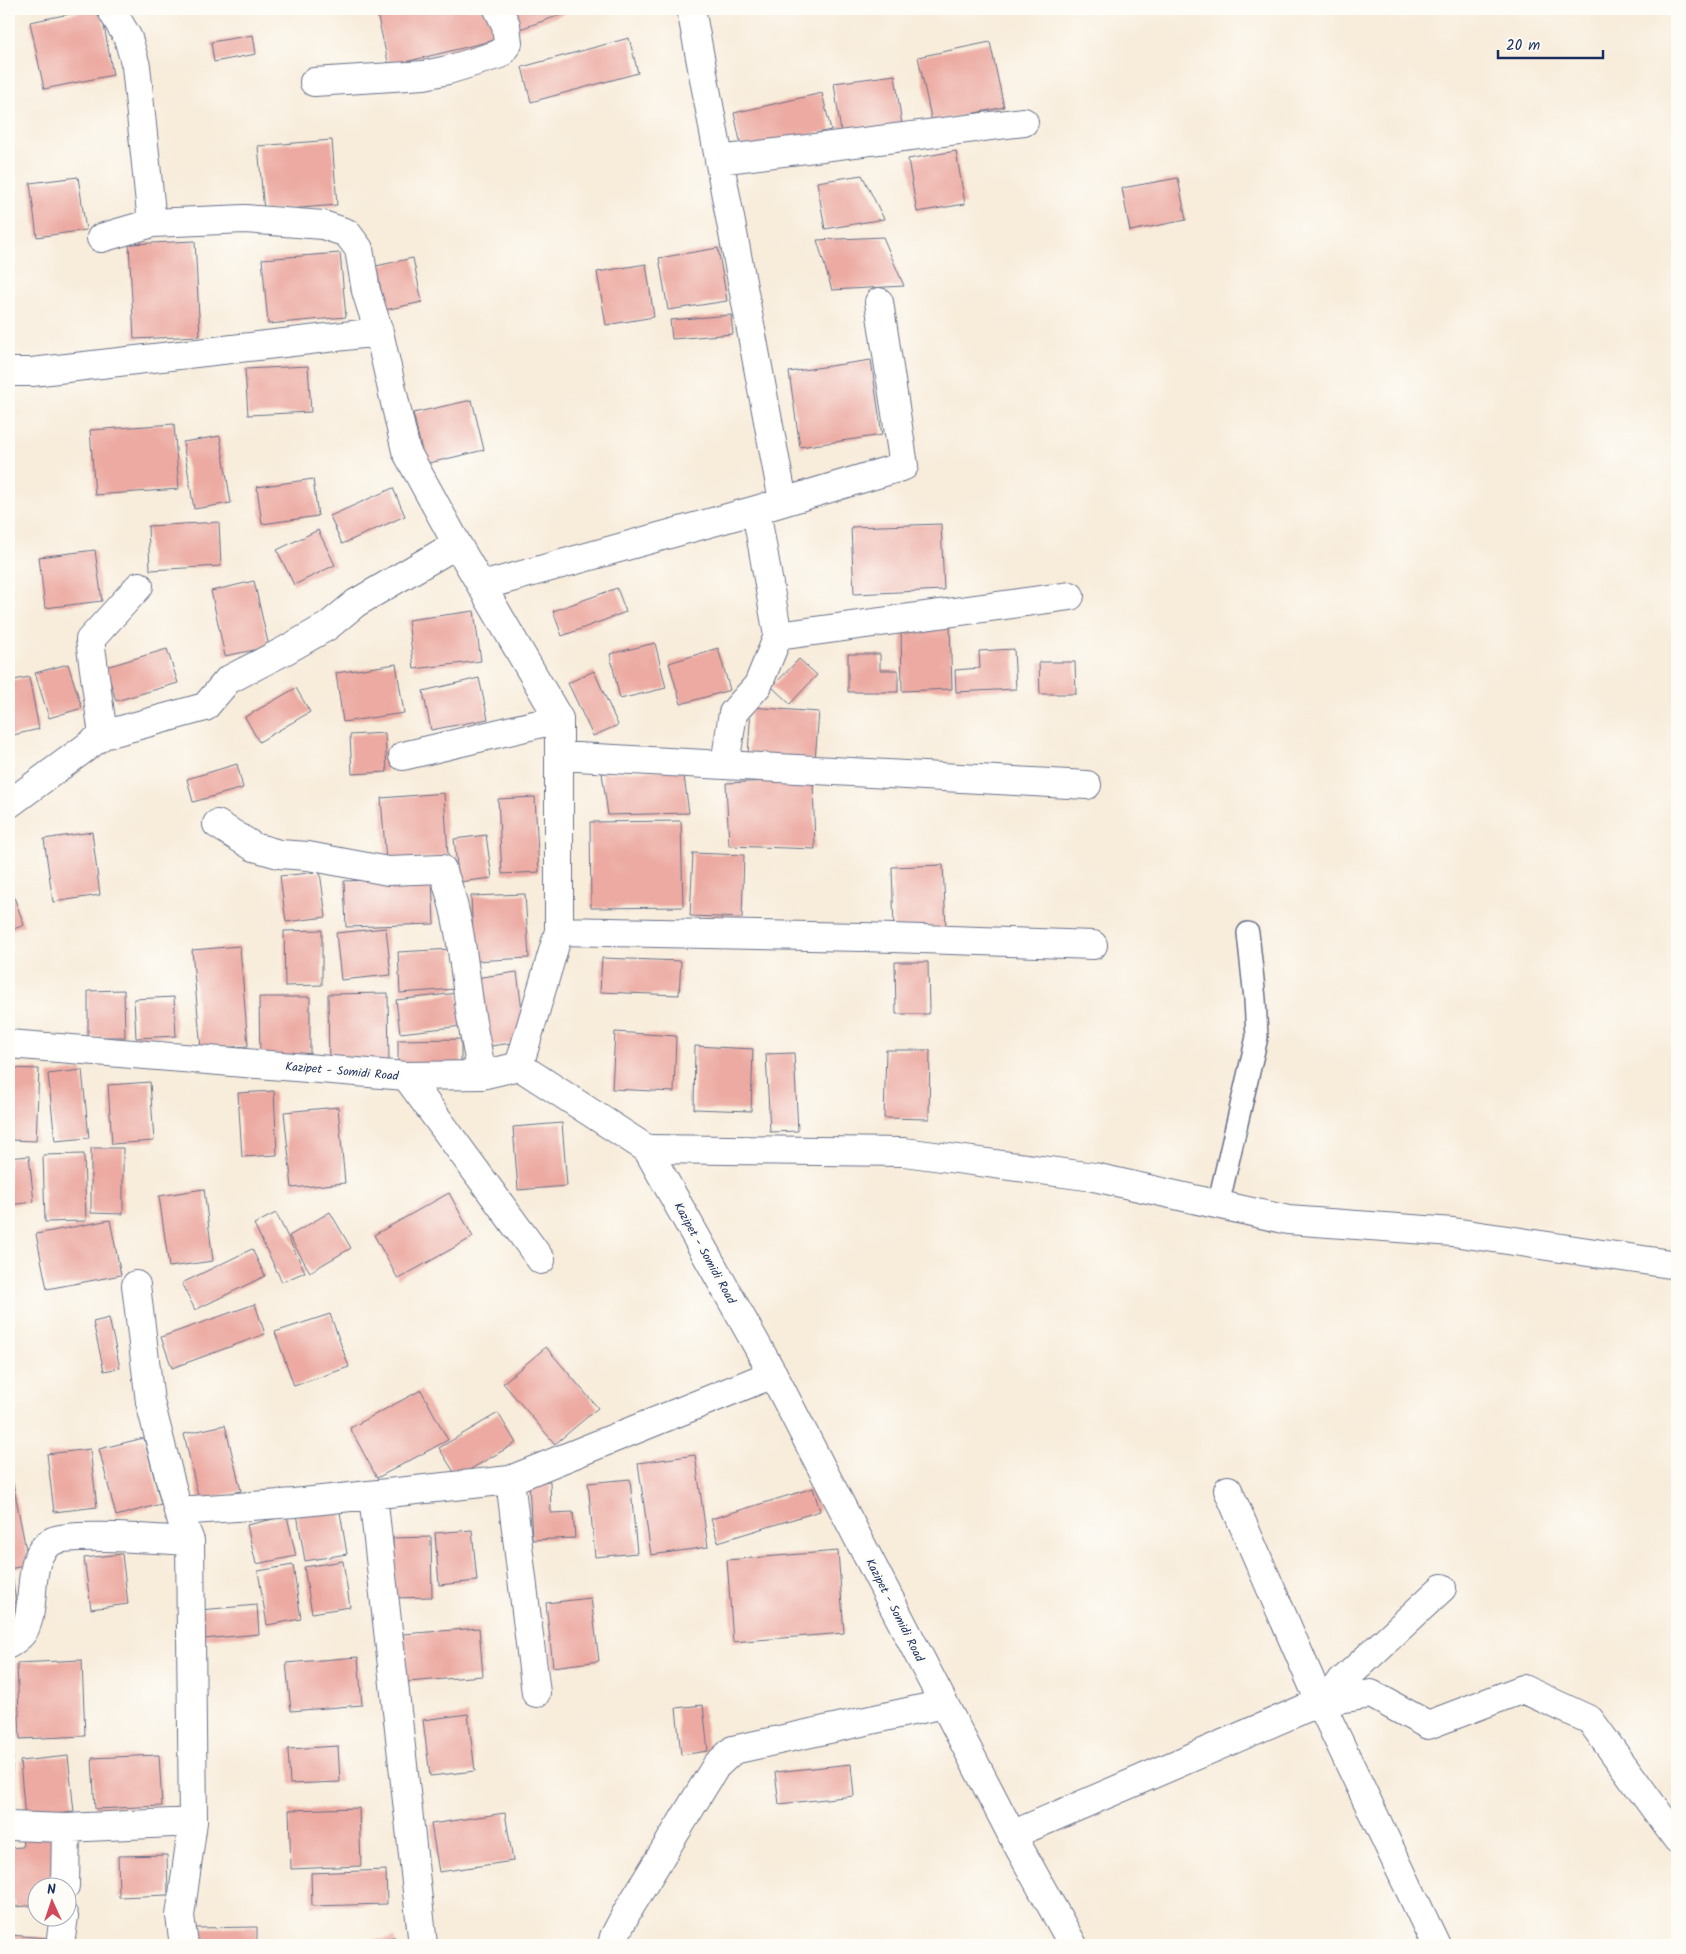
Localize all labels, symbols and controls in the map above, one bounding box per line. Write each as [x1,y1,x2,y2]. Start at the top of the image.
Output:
scale bar [1498,28,1604,60]
text: 20 m [1506,34,1540,58]
street label: Kazipet - Somidi Road [284,1057,400,1086]
street label: Kazipet - Somidi Road [669,1199,741,1308]
street label: Kazipet - Somidi Road [860,1555,929,1666]
north arrow [28,1876,78,1926]
text: N [46,1879,57,1901]

